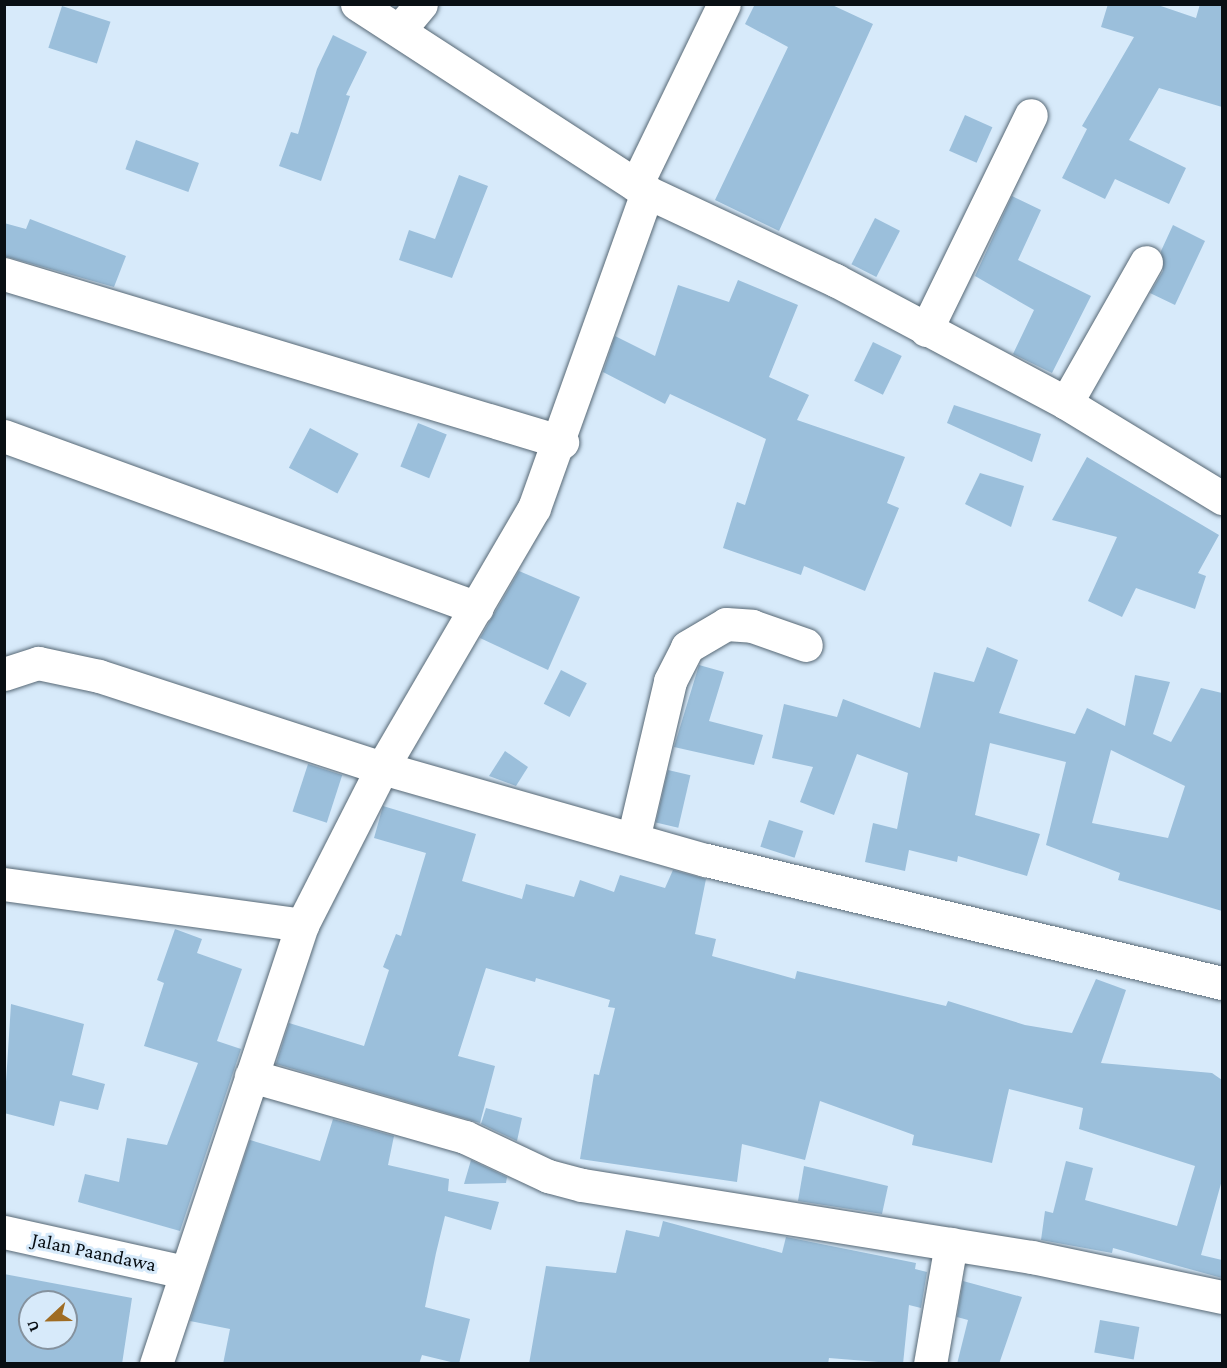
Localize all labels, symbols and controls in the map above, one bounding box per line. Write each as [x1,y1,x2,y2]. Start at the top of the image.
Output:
street label: Jalan Paandawa [30,1227,158,1277]
north arrow [18,1290,78,1350]
text: U [23,1318,43,1334]

